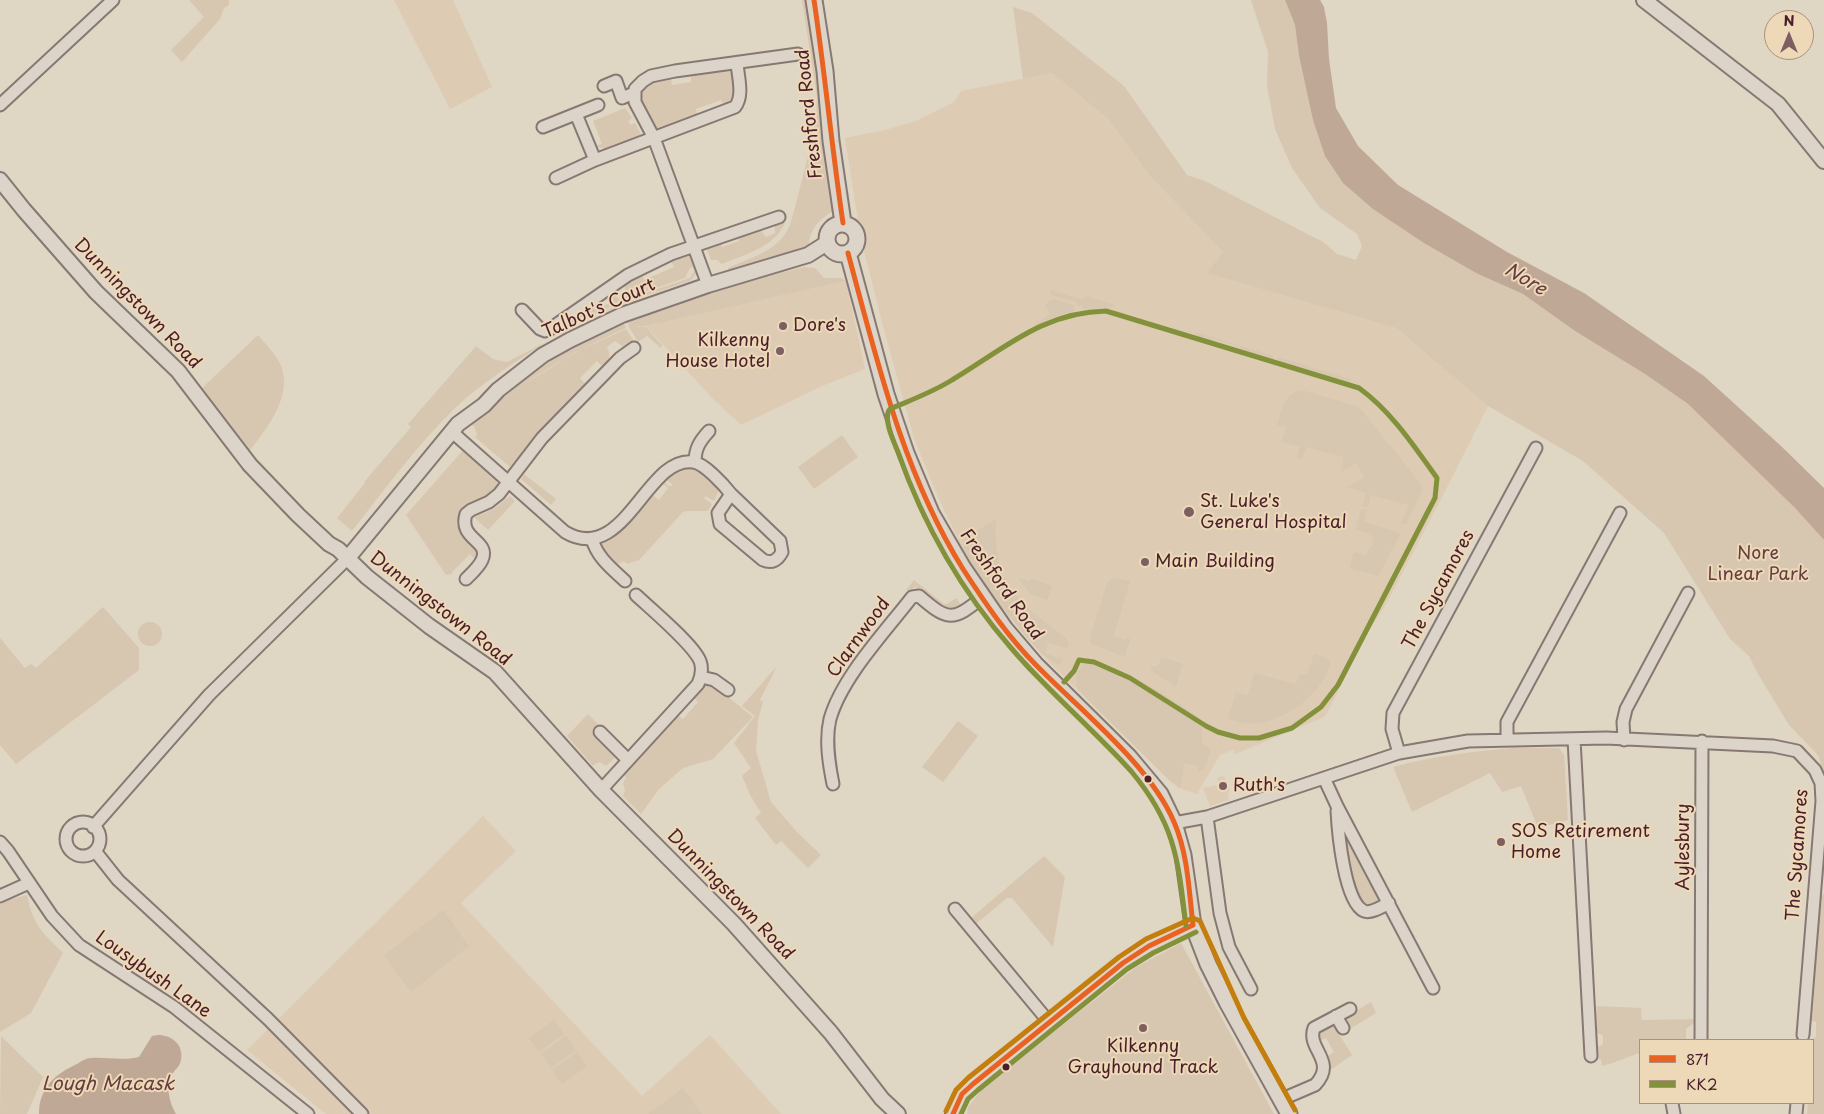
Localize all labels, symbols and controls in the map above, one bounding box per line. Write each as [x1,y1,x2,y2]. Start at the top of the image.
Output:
north arrow [1764,10,1814,60]
text: N [1783,10,1795,31]
street label: Freshford Road [792,48,828,180]
street label: Dunningstown Road [69,234,205,374]
water label: Nore [1500,259,1550,301]
street label: Talbot's Court [539,274,659,344]
place label: Dore's [793,315,846,337]
marker: Dore's [777,320,789,332]
place label: Kilkenny House Hotel [665,330,770,372]
marker: Kilkenny House Hotel [774,345,786,357]
place label: St. Luke's General Hospital [1200,491,1347,534]
marker: St. Luke's General Hospital [1182,505,1196,519]
street label: Freshford Road [955,525,1047,645]
street label: The Sycamores [1398,527,1480,653]
park label: Nore Linear Park [1707,543,1809,586]
street label: Dunningstown Road [365,547,515,671]
place label: Main Building [1155,551,1275,573]
marker: Main Building [1139,556,1151,568]
street label: Clarnwood [823,594,895,682]
unlabelled marker [1143,774,1153,784]
place label: Ruth's [1233,775,1285,797]
marker: Ruth's [1217,780,1229,792]
street label: The Sycamores [1783,788,1813,922]
street label: Aylesbury [1673,803,1695,891]
place label: SOS Retirement Home [1511,821,1650,864]
street label: Dunningstown Road [662,825,798,965]
marker: SOS Retirement Home [1495,836,1507,848]
street label: Lousybush Lane [91,927,215,1023]
marker: Kilkenny Grayhound Track [1137,1022,1149,1034]
place label: Kilkenny Grayhound Track [1068,1036,1218,1078]
legend [1639,1039,1814,1104]
text: 871 [1686,1047,1709,1070]
unlabelled marker [1001,1062,1011,1072]
text: KK2 [1686,1072,1718,1095]
water label: Lough Macask [42,1074,174,1096]

